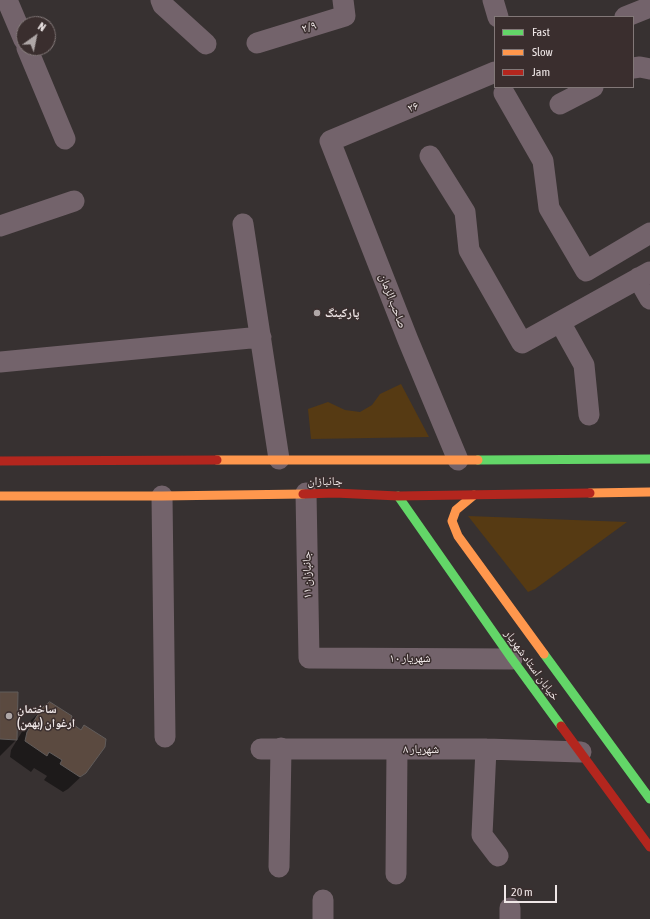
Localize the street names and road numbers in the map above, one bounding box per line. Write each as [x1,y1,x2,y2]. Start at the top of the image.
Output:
street label: ۲/۹ [300,18,318,36]
street label: ۲۶ [405,98,421,116]
street label: صاحب الزمان [376,272,410,330]
street label: جانبازان [307,474,343,488]
street label: ۱۱ جانبازان [299,551,315,599]
street label: خیابان استاد شهریار [502,627,562,703]
street label: شهریار ۱۰ [389,651,431,665]
street label: شهریار ۸ [403,742,439,756]

